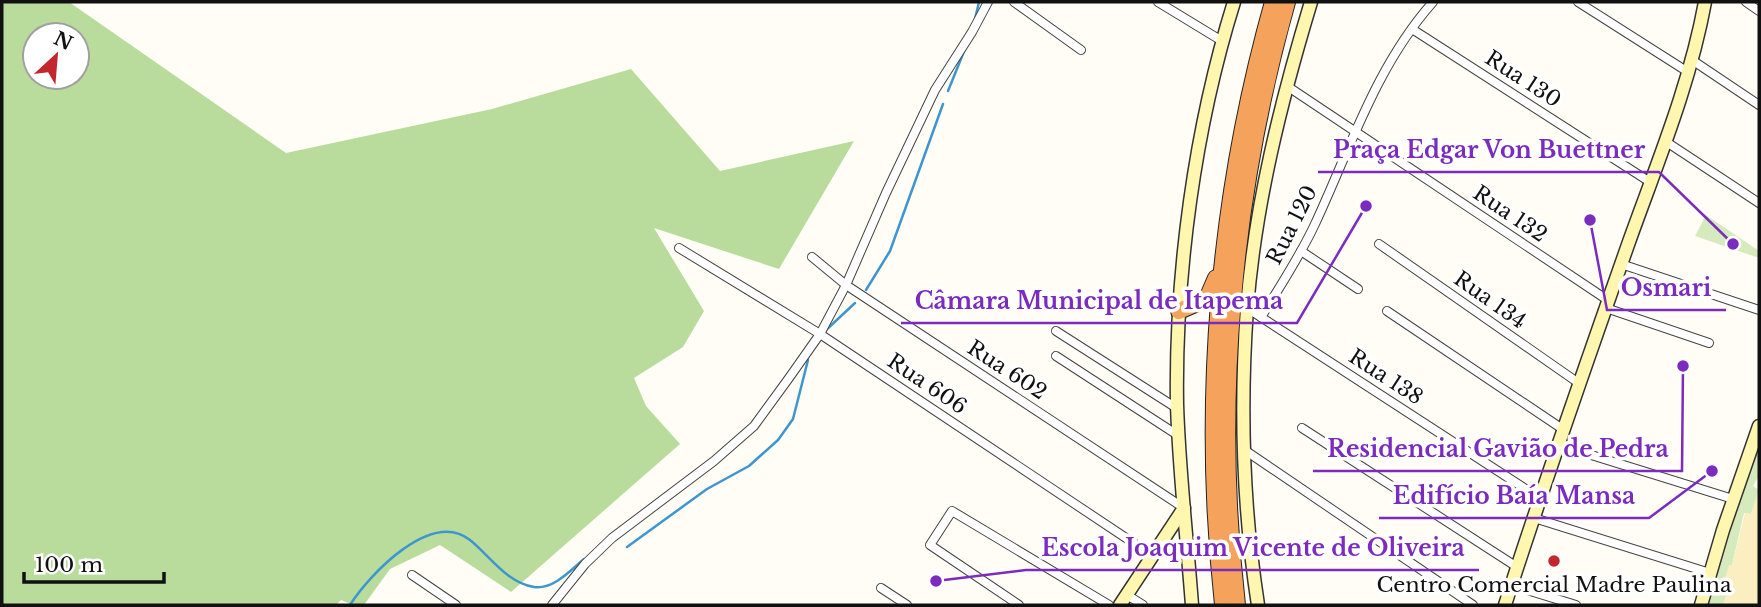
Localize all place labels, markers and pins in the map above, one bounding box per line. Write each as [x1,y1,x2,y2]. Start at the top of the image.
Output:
callout: Praça Edgar Von Buettner [1318,128,1659,172]
callout: Osmari [1607,266,1726,310]
callout: Câmara Municipal de Itapema [901,279,1297,323]
callout: Residencial Gavião de Pedra [1313,427,1682,471]
callout: Edifício Baía Mansa [1379,474,1649,518]
callout: Escola Joaquim Vicente de Oliveira [1026,526,1479,570]
marker: Centro Comercial Madre Paulina [1546,553,1562,569]
place label: Centro Comercial Madre Paulina [1376,572,1732,598]

